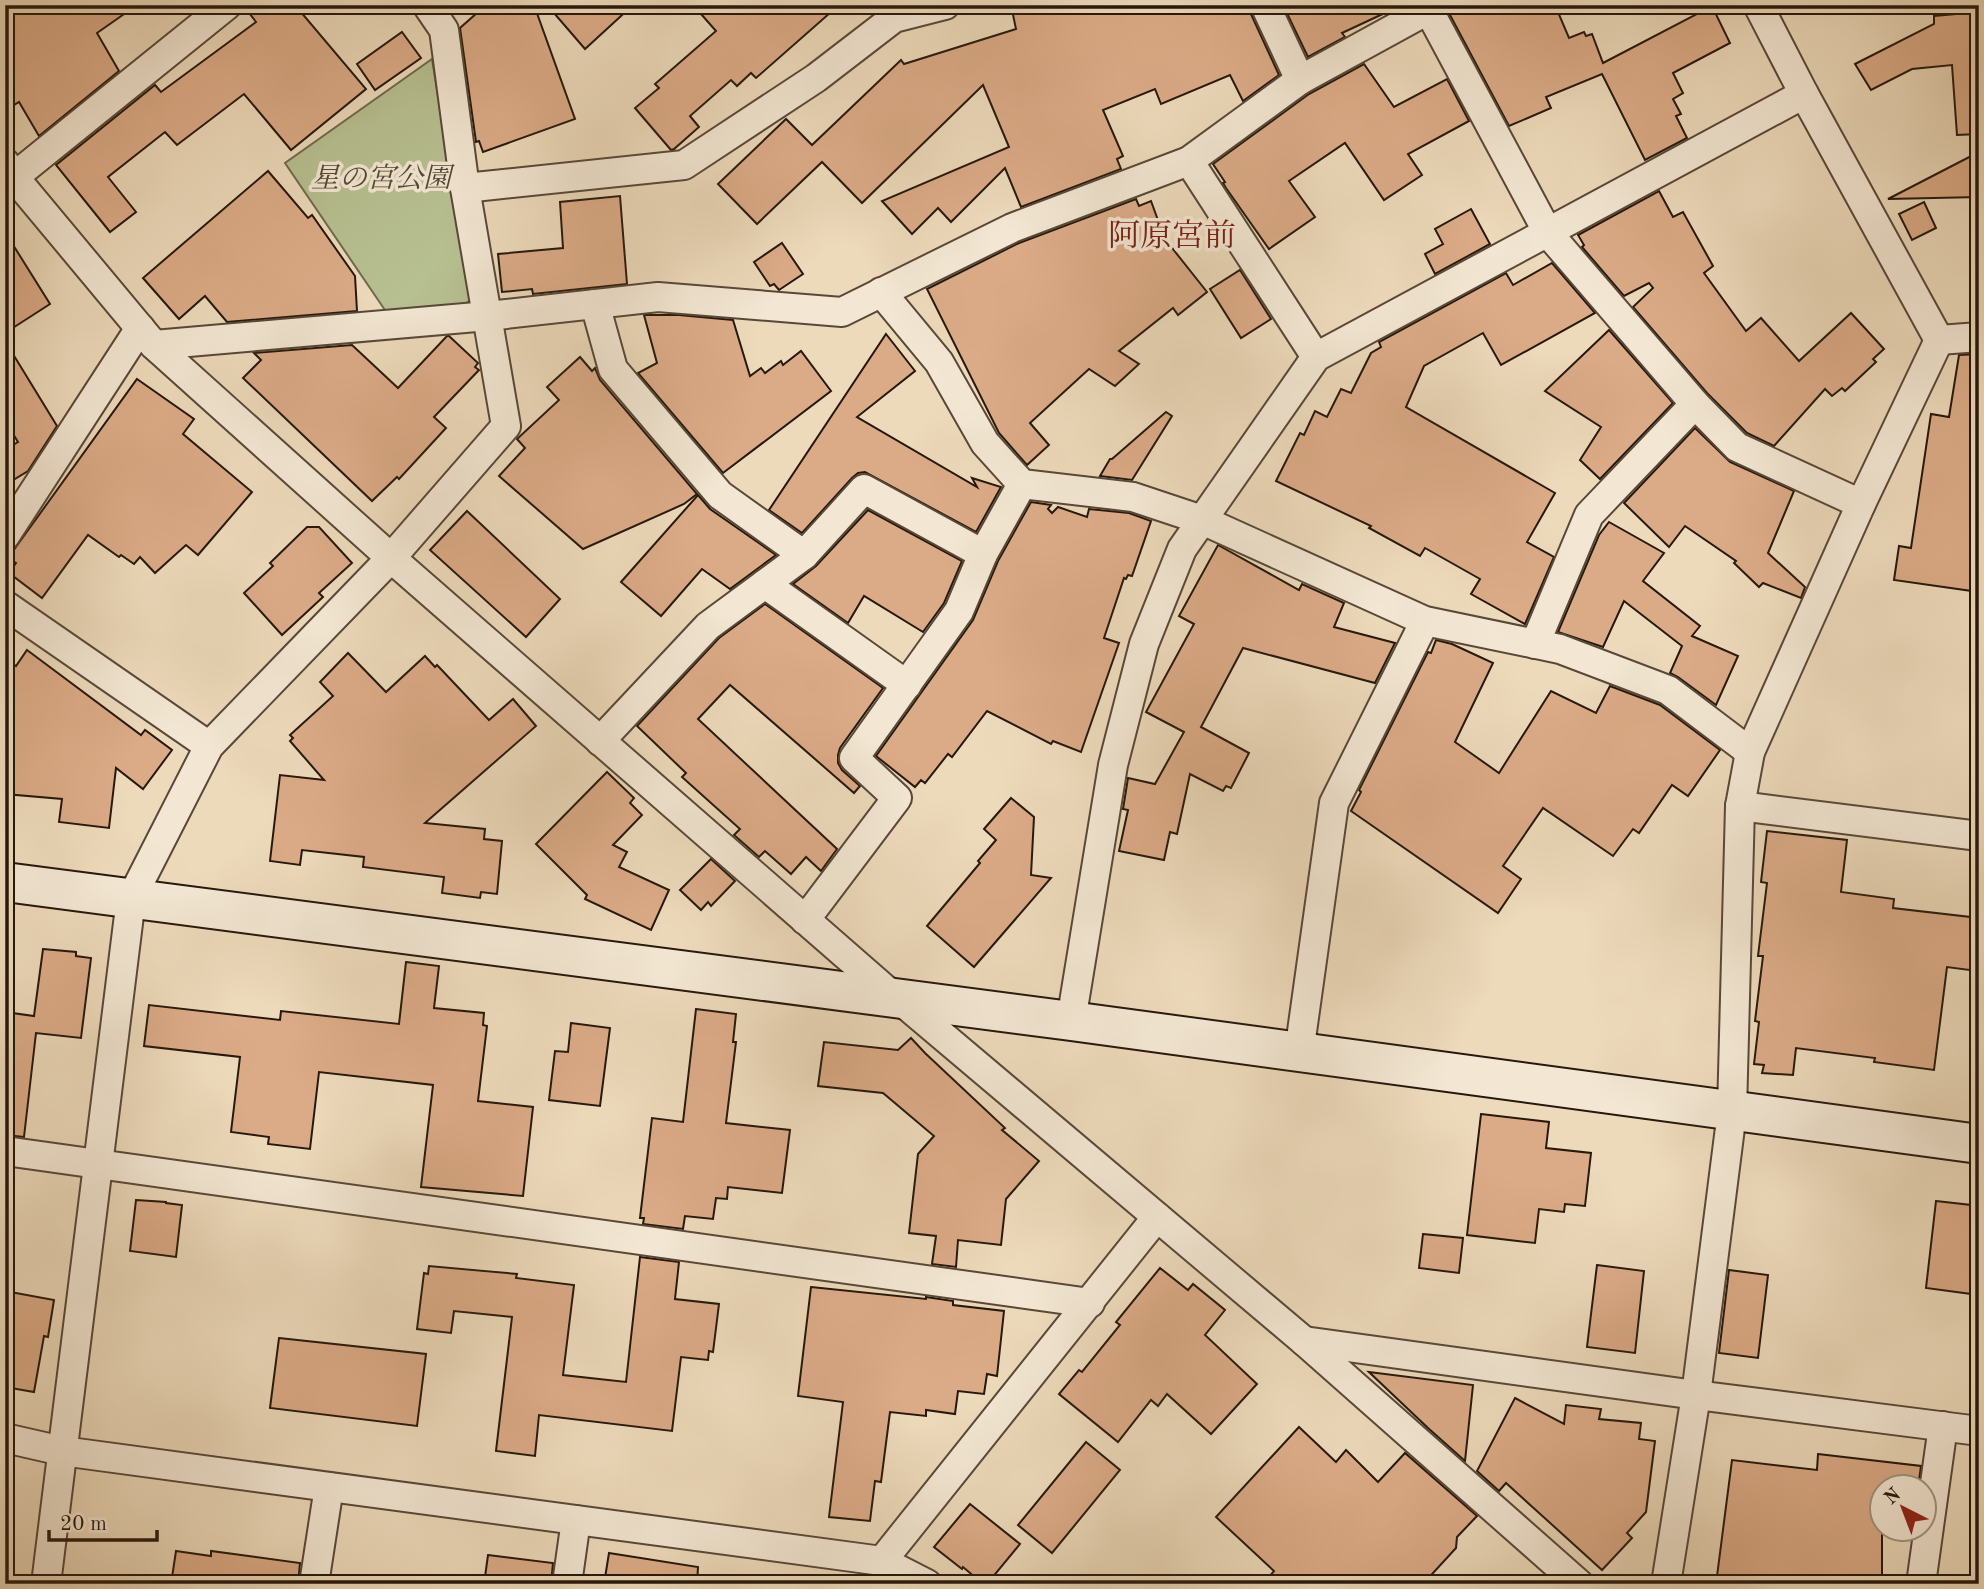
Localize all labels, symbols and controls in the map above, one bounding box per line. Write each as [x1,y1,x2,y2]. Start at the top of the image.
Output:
park label: 星の宮公園 [311,163,455,194]
district label: 阿原宮前 [1108,219,1236,254]
north arrow [1868,1474,1938,1544]
text: N [1882,1485,1905,1509]
scale bar [49,1498,158,1542]
text: 20 m [60,1514,107,1535]

